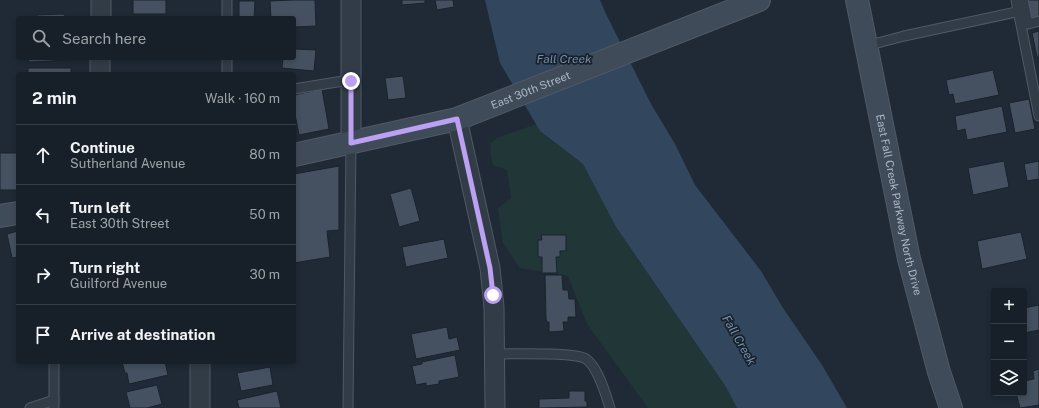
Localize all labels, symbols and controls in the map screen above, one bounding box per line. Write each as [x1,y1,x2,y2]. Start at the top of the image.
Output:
search box [16,16,296,60]
icon: search [30,27,52,49]
text: Search here [62,30,146,47]
water label: Fall Creek [537,52,592,66]
street label: East 30th Street [489,69,572,111]
route end [342,72,360,90]
text: 2 min [32,88,77,108]
text: Walk · 160 m [205,91,280,106]
street label: East Fall Creek Parkway North Drive [874,113,924,297]
text: Continue [70,139,135,156]
icon: ahead [32,144,54,166]
text: 80 m [249,147,280,162]
text: Sutherland Avenue [70,156,185,171]
text: Turn left [70,199,131,216]
icon: left [32,204,54,226]
text: 50 m [249,207,280,222]
text: East 30th Street [70,216,170,231]
text: Turn right [70,259,140,276]
icon: right [32,264,54,286]
text: 30 m [250,267,280,282]
text: Guilford Avenue [70,276,167,291]
route start [484,286,502,304]
map controls [991,288,1027,396]
button: + [991,288,1027,324]
water label: Fall Creek [719,313,759,368]
icon: arrive [32,324,54,346]
button: − [991,324,1027,360]
text: Arrive at destination [70,326,215,343]
button: layers [991,360,1027,396]

